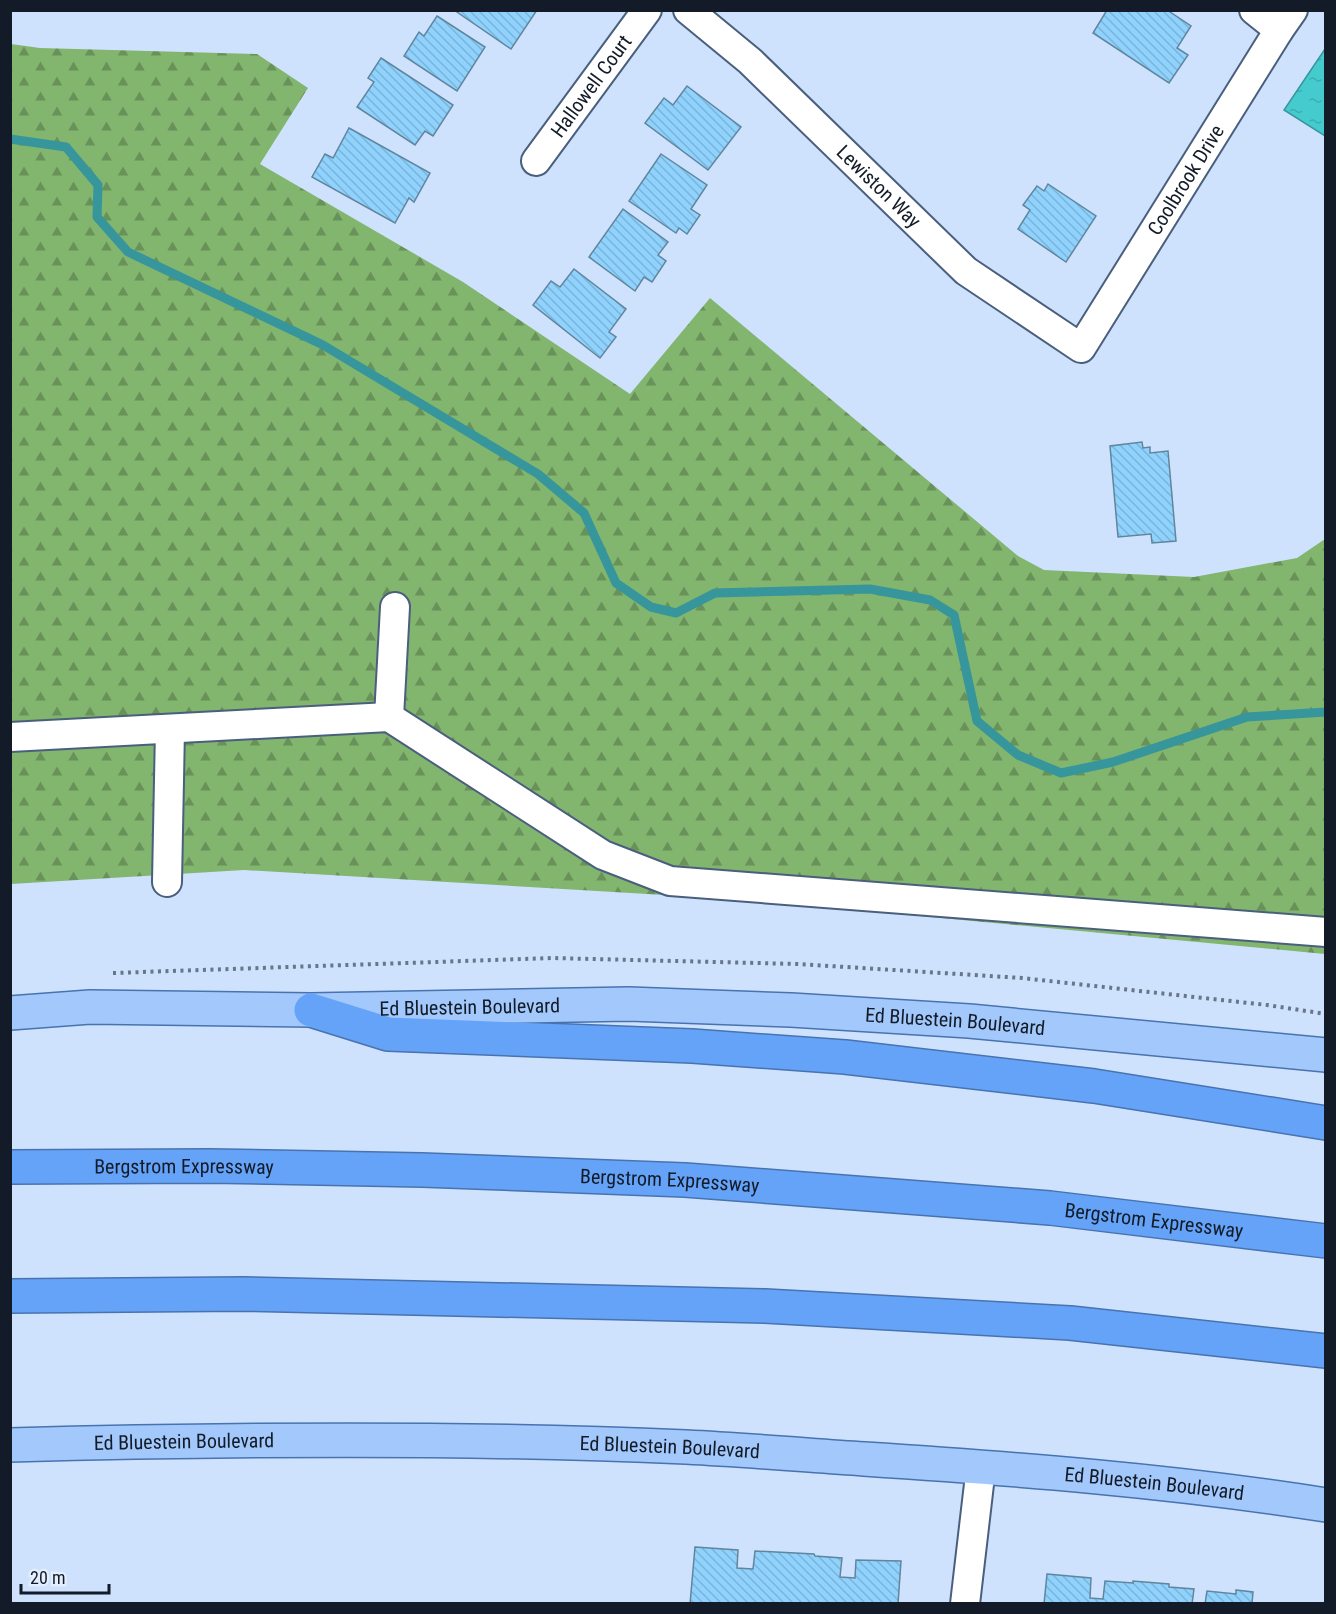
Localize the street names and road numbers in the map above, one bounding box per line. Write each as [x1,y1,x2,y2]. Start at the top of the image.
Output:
street label: Hallowell Court [546,30,637,142]
street label: Coolbrook Drive [1142,120,1229,239]
street label: Lewiston Way [832,140,926,233]
street label: Ed Bluestein Boulevard [379,993,560,1021]
street label: Ed Bluestein Boulevard [864,1003,1046,1040]
street label: Bergstrom Expressway [94,1154,274,1179]
street label: Bergstrom Expressway [580,1164,760,1198]
street label: Bergstrom Expressway [1063,1198,1245,1243]
street label: Ed Bluestein Boulevard [94,1428,274,1455]
street label: Ed Bluestein Boulevard [579,1431,761,1464]
street label: Ed Bluestein Boulevard [1064,1462,1246,1505]

